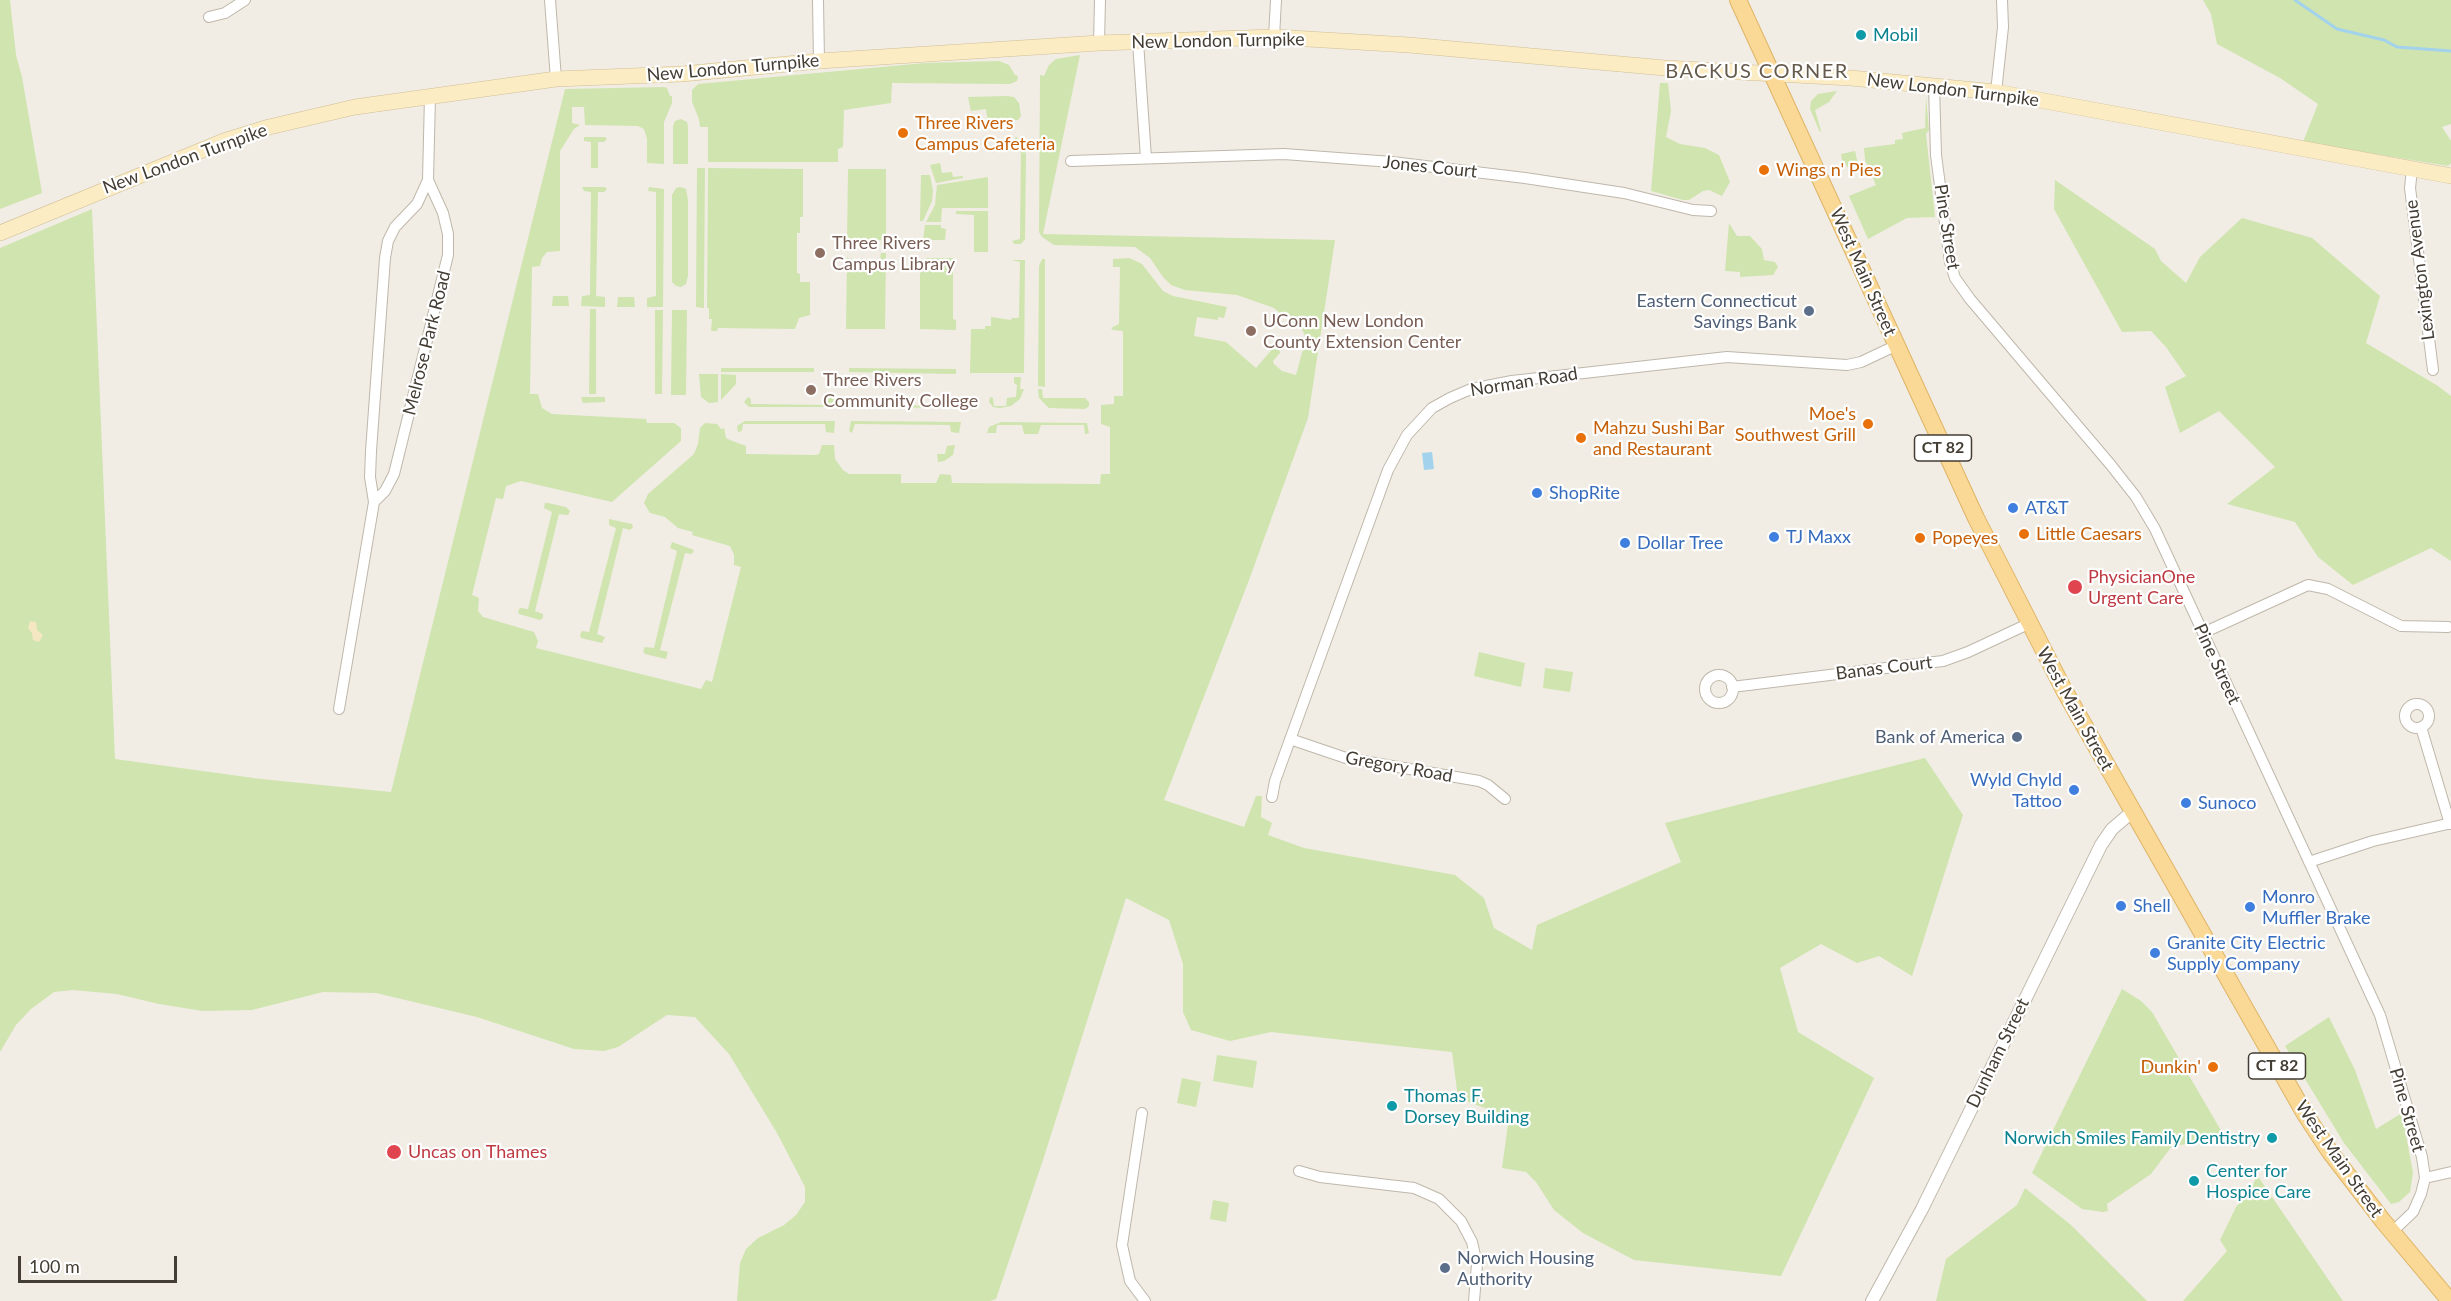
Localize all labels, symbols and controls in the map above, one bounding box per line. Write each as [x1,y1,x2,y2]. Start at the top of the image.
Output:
place label: Mobil [1873,24,1918,46]
marker: Mobil [1854,28,1868,42]
street label: New London Turnpike [1131,29,1305,53]
street label: New London Turnpike [646,50,820,86]
district label: BACKUS CORNER [1665,60,1849,84]
street label: New London Turnpike [1866,69,2040,111]
place label: Three Rivers Campus Cafeteria [915,112,1055,154]
street label: New London Turnpike [100,119,270,199]
marker: Three Rivers Campus Cafeteria [896,126,910,140]
street label: Jones Court [1382,151,1478,183]
place label: Wings n' Pies [1776,159,1881,181]
marker: Wings n' Pies [1757,163,1771,177]
street label: Pine Street [1930,183,1964,271]
street label: Lexington Avenue [2401,198,2439,342]
street label: West Main Street [1825,205,1901,339]
place label: Three Rivers Campus Library [832,232,955,274]
marker: Three Rivers Campus Library [813,246,827,260]
street label: Melrose Park Road [399,269,455,417]
place label: Eastern Connecticut Savings Bank [1636,290,1797,332]
marker: Eastern Connecticut Savings Bank [1802,304,1816,318]
place label: UConn New London County Extension Center [1263,310,1461,352]
marker: UConn New London County Extension Center [1244,324,1258,338]
street label: Norman Road [1469,363,1579,401]
place label: Three Rivers Community College [823,369,978,412]
marker: Three Rivers Community College [804,383,818,397]
place label: Moe's Southwest Grill [1735,403,1856,446]
place label: Mahzu Sushi Bar and Restaurant [1593,417,1725,460]
marker: Moe's Southwest Grill [1861,417,1875,431]
marker: Mahzu Sushi Bar and Restaurant [1574,431,1588,445]
road number: CT 82 [1914,435,1972,461]
place label: ShopRite [1549,482,1620,504]
marker: ShopRite [1530,486,1544,500]
place label: AT&T [2025,497,2069,519]
marker: AT&T [2006,501,2020,515]
place label: Little Caesars [2036,523,2142,545]
place label: TJ Maxx [1786,526,1851,548]
place label: Popeyes [1932,527,1998,549]
marker: Little Caesars [2017,527,2031,541]
marker: TJ Maxx [1767,530,1781,544]
marker: Popeyes [1913,531,1927,545]
place label: Dollar Tree [1637,532,1723,554]
marker: Dollar Tree [1618,536,1632,550]
place label: PhysicianOne Urgent Care [2088,566,2195,608]
marker: PhysicianOne Urgent Care [2066,578,2084,596]
street label: Pine Street [2189,620,2245,708]
street label: West Main Street [2032,644,2118,774]
street label: Banas Court [1835,651,1933,685]
place label: Bank of America [1875,726,2005,748]
marker: Bank of America [2010,730,2024,744]
street label: Gregory Road [1344,747,1454,787]
place label: Wyld Chyld Tattoo [1970,769,2062,812]
marker: Wyld Chyld Tattoo [2067,783,2081,797]
place label: Sunoco [2198,792,2257,814]
marker: Sunoco [2179,796,2193,810]
place label: Monro Muffler Brake [2262,886,2370,928]
place label: Shell [2133,895,2171,917]
marker: Shell [2114,899,2128,913]
marker: Monro Muffler Brake [2243,900,2257,914]
place label: Granite City Electric Supply Company [2167,932,2326,974]
marker: Granite City Electric Supply Company [2148,946,2162,960]
street label: Dunham Street [1962,995,2034,1111]
road number: CT 82 [2248,1053,2306,1079]
place label: Dunkin' [2140,1056,2201,1078]
marker: Dunkin' [2206,1060,2220,1074]
street label: Pine Street [2385,1065,2429,1155]
place label: Thomas F. Dorsey Building [1404,1085,1529,1128]
street label: West Main Street [2291,1096,2387,1222]
marker: Thomas F. Dorsey Building [1385,1099,1399,1113]
place label: Norwich Smiles Family Dentistry [2004,1127,2260,1149]
marker: Norwich Smiles Family Dentistry [2265,1131,2279,1145]
place label: Uncas on Thames [408,1141,547,1163]
marker: Uncas on Thames [385,1143,403,1161]
place label: Center for Hospice Care [2206,1160,2311,1202]
marker: Center for Hospice Care [2187,1174,2201,1188]
scale bar [21,1244,180,1282]
place label: Norwich Housing Authority [1457,1247,1594,1290]
text: 100 m [29,1255,80,1277]
marker: Norwich Housing Authority [1438,1261,1452,1275]

